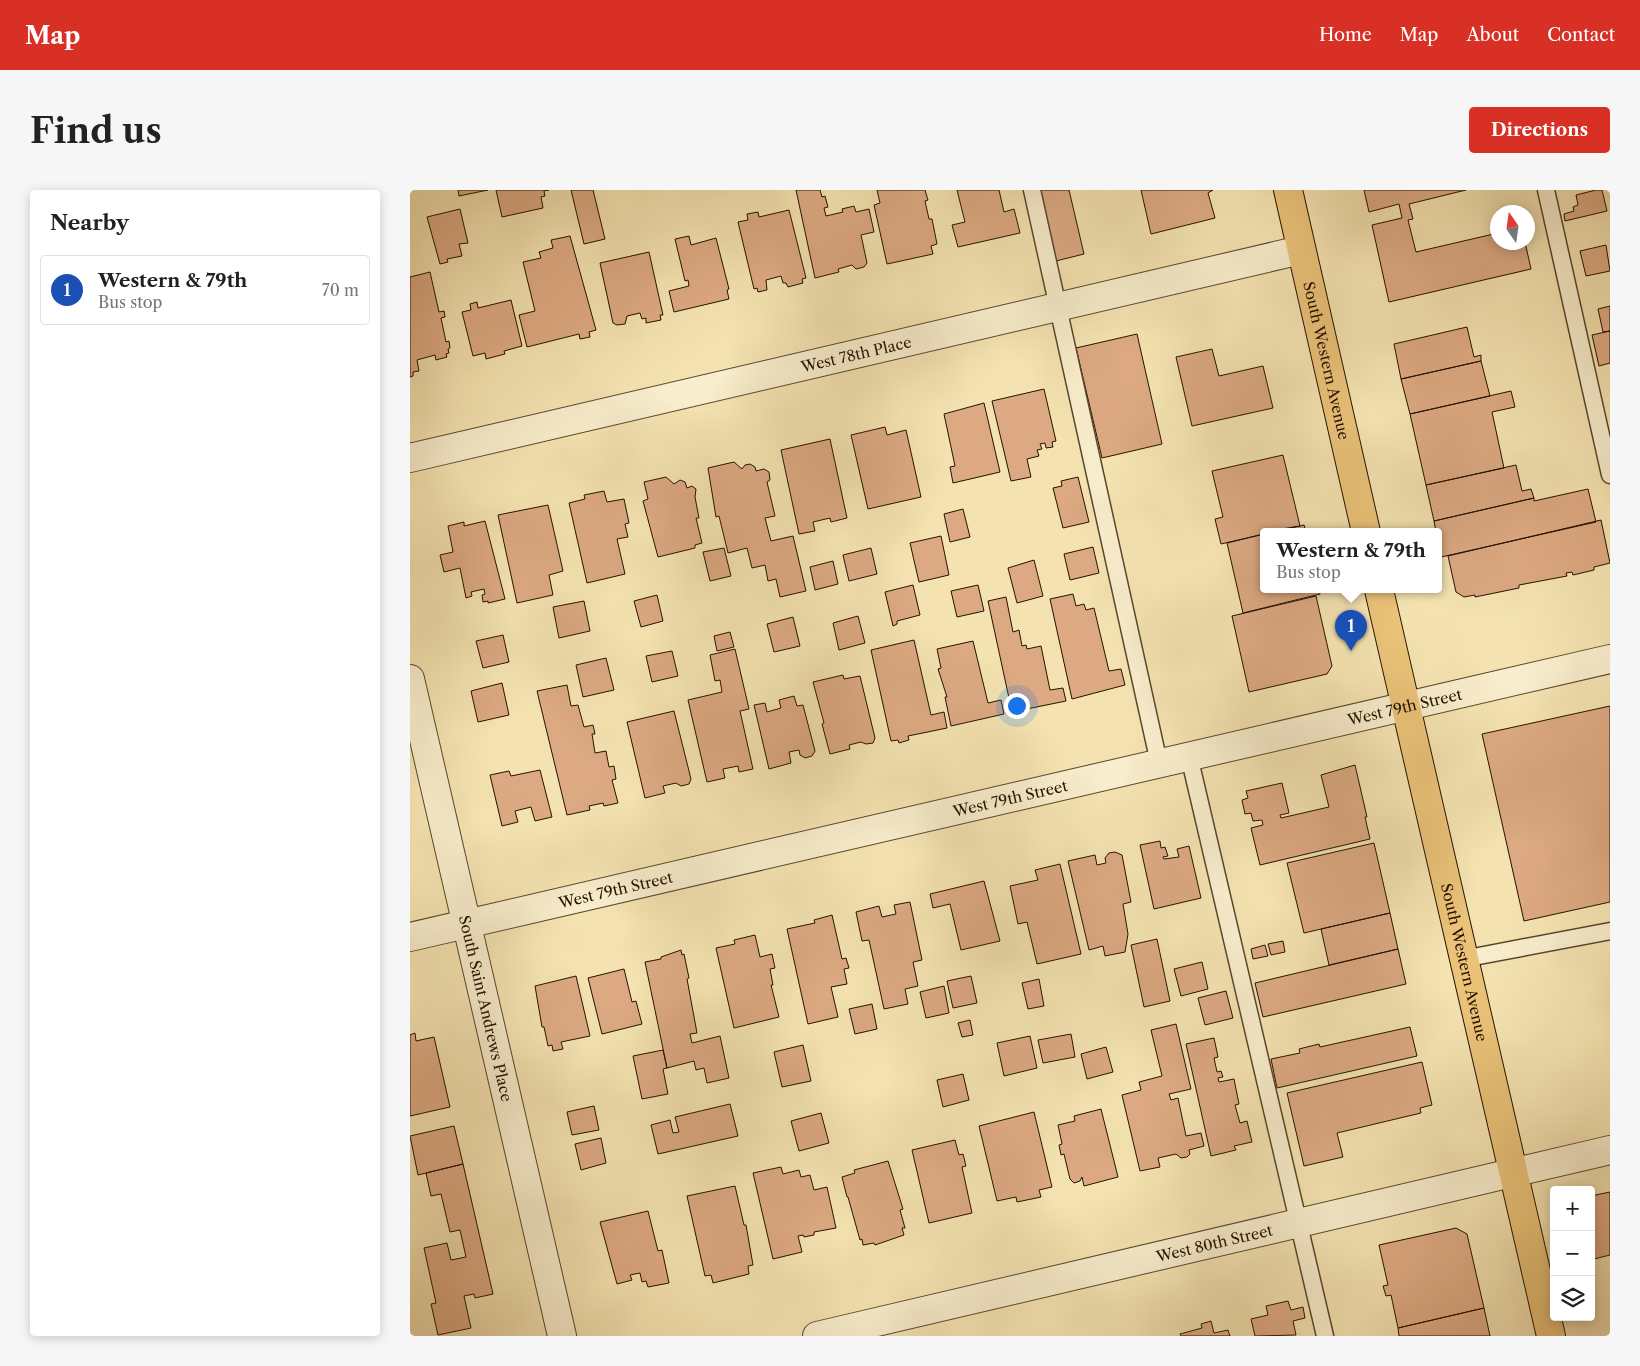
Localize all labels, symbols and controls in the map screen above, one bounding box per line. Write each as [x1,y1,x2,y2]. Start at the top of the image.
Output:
text: Map [25,21,80,50]
text: Home [1319,24,1372,46]
text: Map [1400,24,1438,46]
text: About [1466,24,1519,46]
text: Contact [1547,24,1615,46]
button: Directions [1469,107,1610,153]
text: Find us [30,109,162,152]
north arrow [1490,205,1535,250]
text: Nearby [50,210,129,235]
text: Western & 79th [98,269,247,292]
text: 1 [63,280,71,300]
text: 70 m [322,280,359,300]
street label: South Western Avenue [1300,280,1354,442]
text: Bus stop [98,292,162,312]
street label: West 78th Place [798,332,913,376]
popup [1260,528,1442,593]
text: Western & 79th [1276,539,1426,562]
text: Bus stop [1276,562,1341,582]
pin: 1 [1335,610,1367,651]
street label: West 79th Street [1345,684,1464,729]
your location [1004,693,1030,719]
street label: West 79th Street [950,775,1070,821]
street label: West 79th Street [556,867,675,912]
street label: South Western Avenue [1437,881,1492,1043]
street label: South Saint Andrews Place [455,913,517,1103]
map controls [1550,1186,1595,1321]
button: + [1550,1186,1595,1231]
street label: West 80th Street [1153,1220,1275,1266]
button: − [1550,1231,1595,1276]
button: layers [1550,1276,1595,1321]

